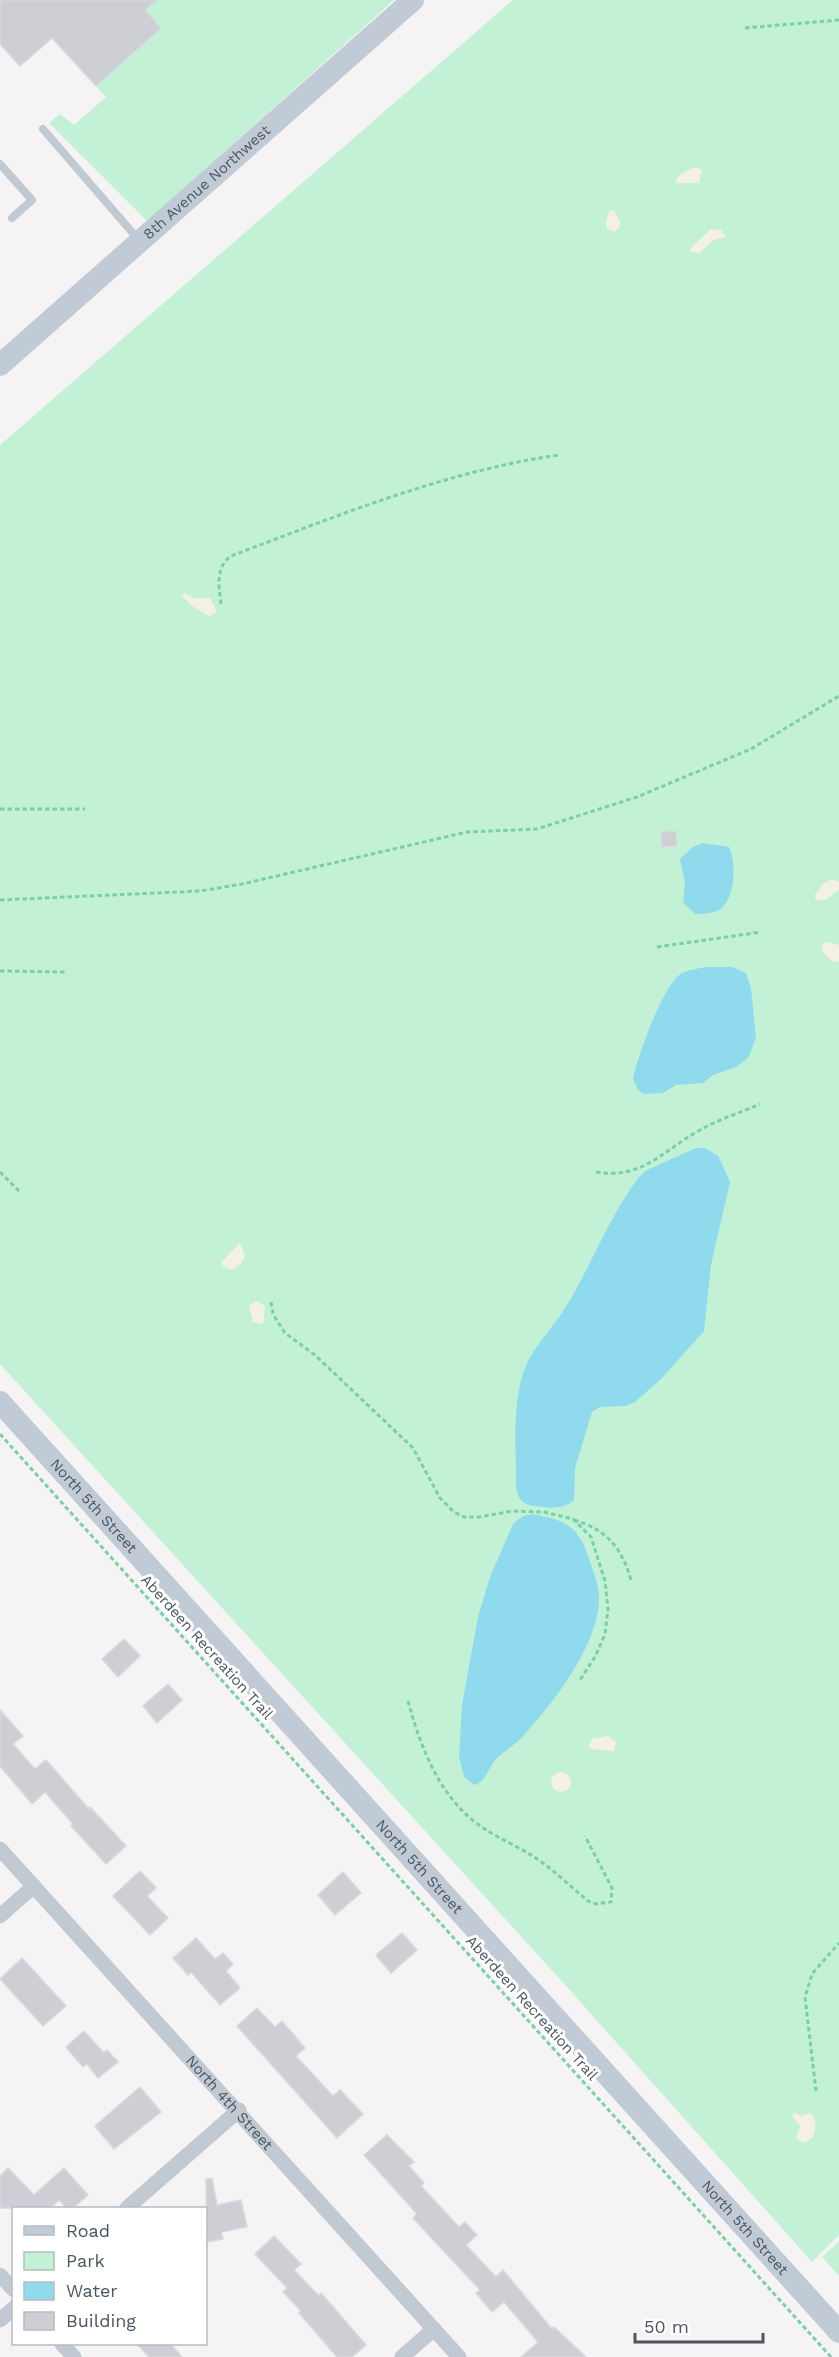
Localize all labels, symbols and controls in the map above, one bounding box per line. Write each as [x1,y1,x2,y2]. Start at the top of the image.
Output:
street label: 8th Avenue Northwest [139,121,275,243]
street label: North 5th Street [47,1455,141,1557]
street label: Aberdeen Recreation Trail [137,1571,277,1723]
street label: North 5th Street [372,1816,467,1918]
street label: Aberdeen Recreation Trail [462,1932,602,2084]
street label: North 4th Street [182,2052,277,2154]
street label: North 5th Street [698,2177,793,2279]
legend [12,2207,207,2345]
text: Road [66,2220,110,2241]
text: Park [66,2250,105,2271]
text: Water [66,2280,118,2301]
scale bar [635,2306,762,2344]
text: Building [66,2310,136,2331]
text: 50 m [644,2316,689,2337]

